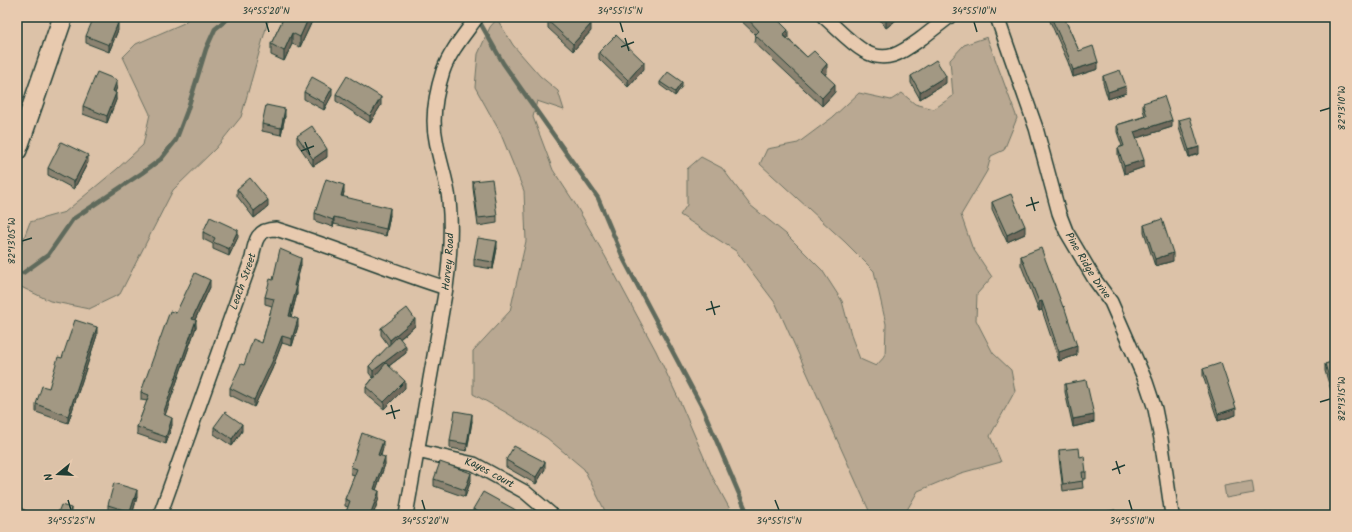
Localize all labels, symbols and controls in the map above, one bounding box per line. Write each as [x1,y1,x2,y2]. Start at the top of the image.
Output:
text: 34°55'20"N [242,3,290,19]
text: 34°55'15"N [597,3,643,19]
text: 34°55'10"N [951,3,997,19]
text: 82°13'10"W [1334,85,1350,130]
text: 82°13'05"W [4,217,20,265]
street label: Pine Ridge Drive [1060,229,1115,303]
street label: Harvey Road [437,232,459,291]
street label: Leach Street [225,251,262,312]
text: 82°13'15"W [1334,376,1350,422]
street label: Kayes court [463,453,518,494]
north arrow [38,454,78,494]
text: N [40,471,59,483]
text: 34°55'25"N [47,513,95,529]
text: 34°55'20"N [401,513,449,529]
text: 34°55'15"N [756,513,802,529]
text: 34°55'10"N [1109,513,1155,529]

